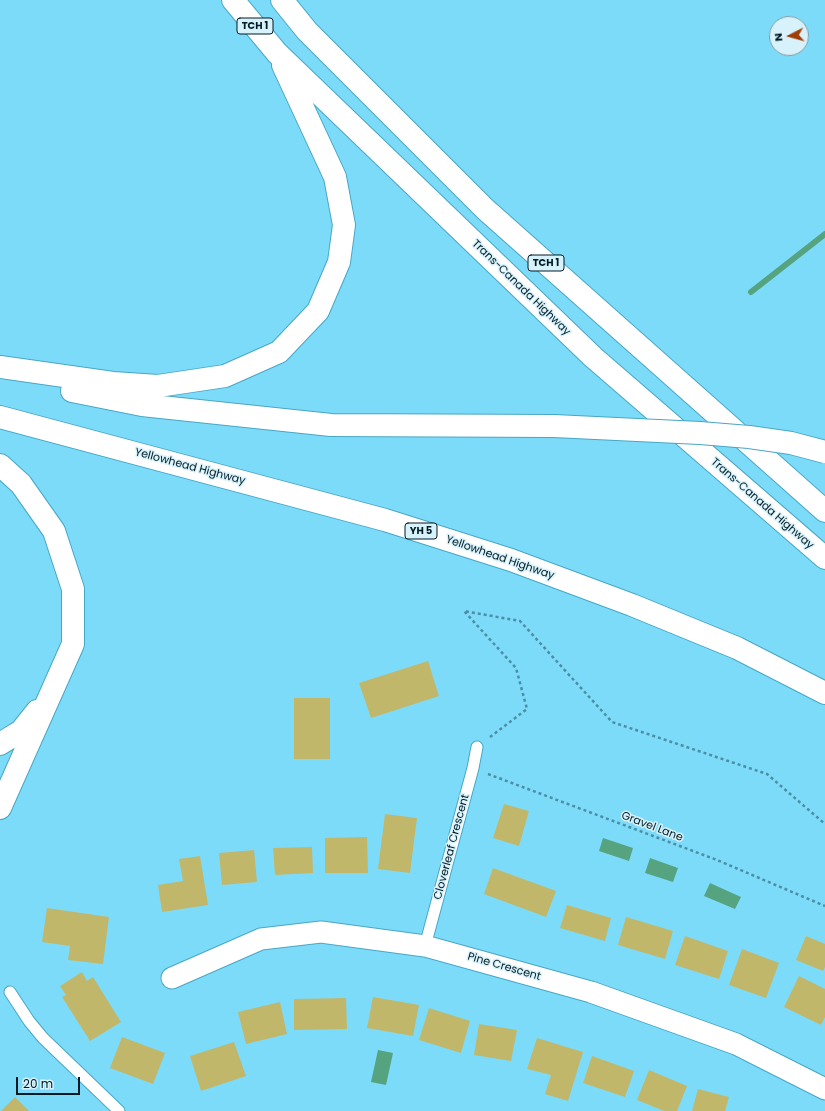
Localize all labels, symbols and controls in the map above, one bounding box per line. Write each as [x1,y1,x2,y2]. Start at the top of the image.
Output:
north arrow [769,16,809,56]
road number: TCH 1 [237,18,273,34]
text: N [770,32,786,42]
street label: Trans-Canada Highway [469,237,573,339]
road number: TCH 1 [528,255,564,271]
street label: Yellowhead Highway [133,446,247,488]
street label: Trans-Canada Highway [708,456,816,552]
road number: YH 5 [405,523,437,539]
street label: Yellowhead Highway [444,533,556,583]
street label: Cloverleaf Crescent [432,793,472,901]
street label: Gravel Lane [619,809,685,845]
street label: Pine Crescent [466,950,542,984]
scale bar [18,1069,82,1095]
text: 20 m [23,1075,53,1092]

